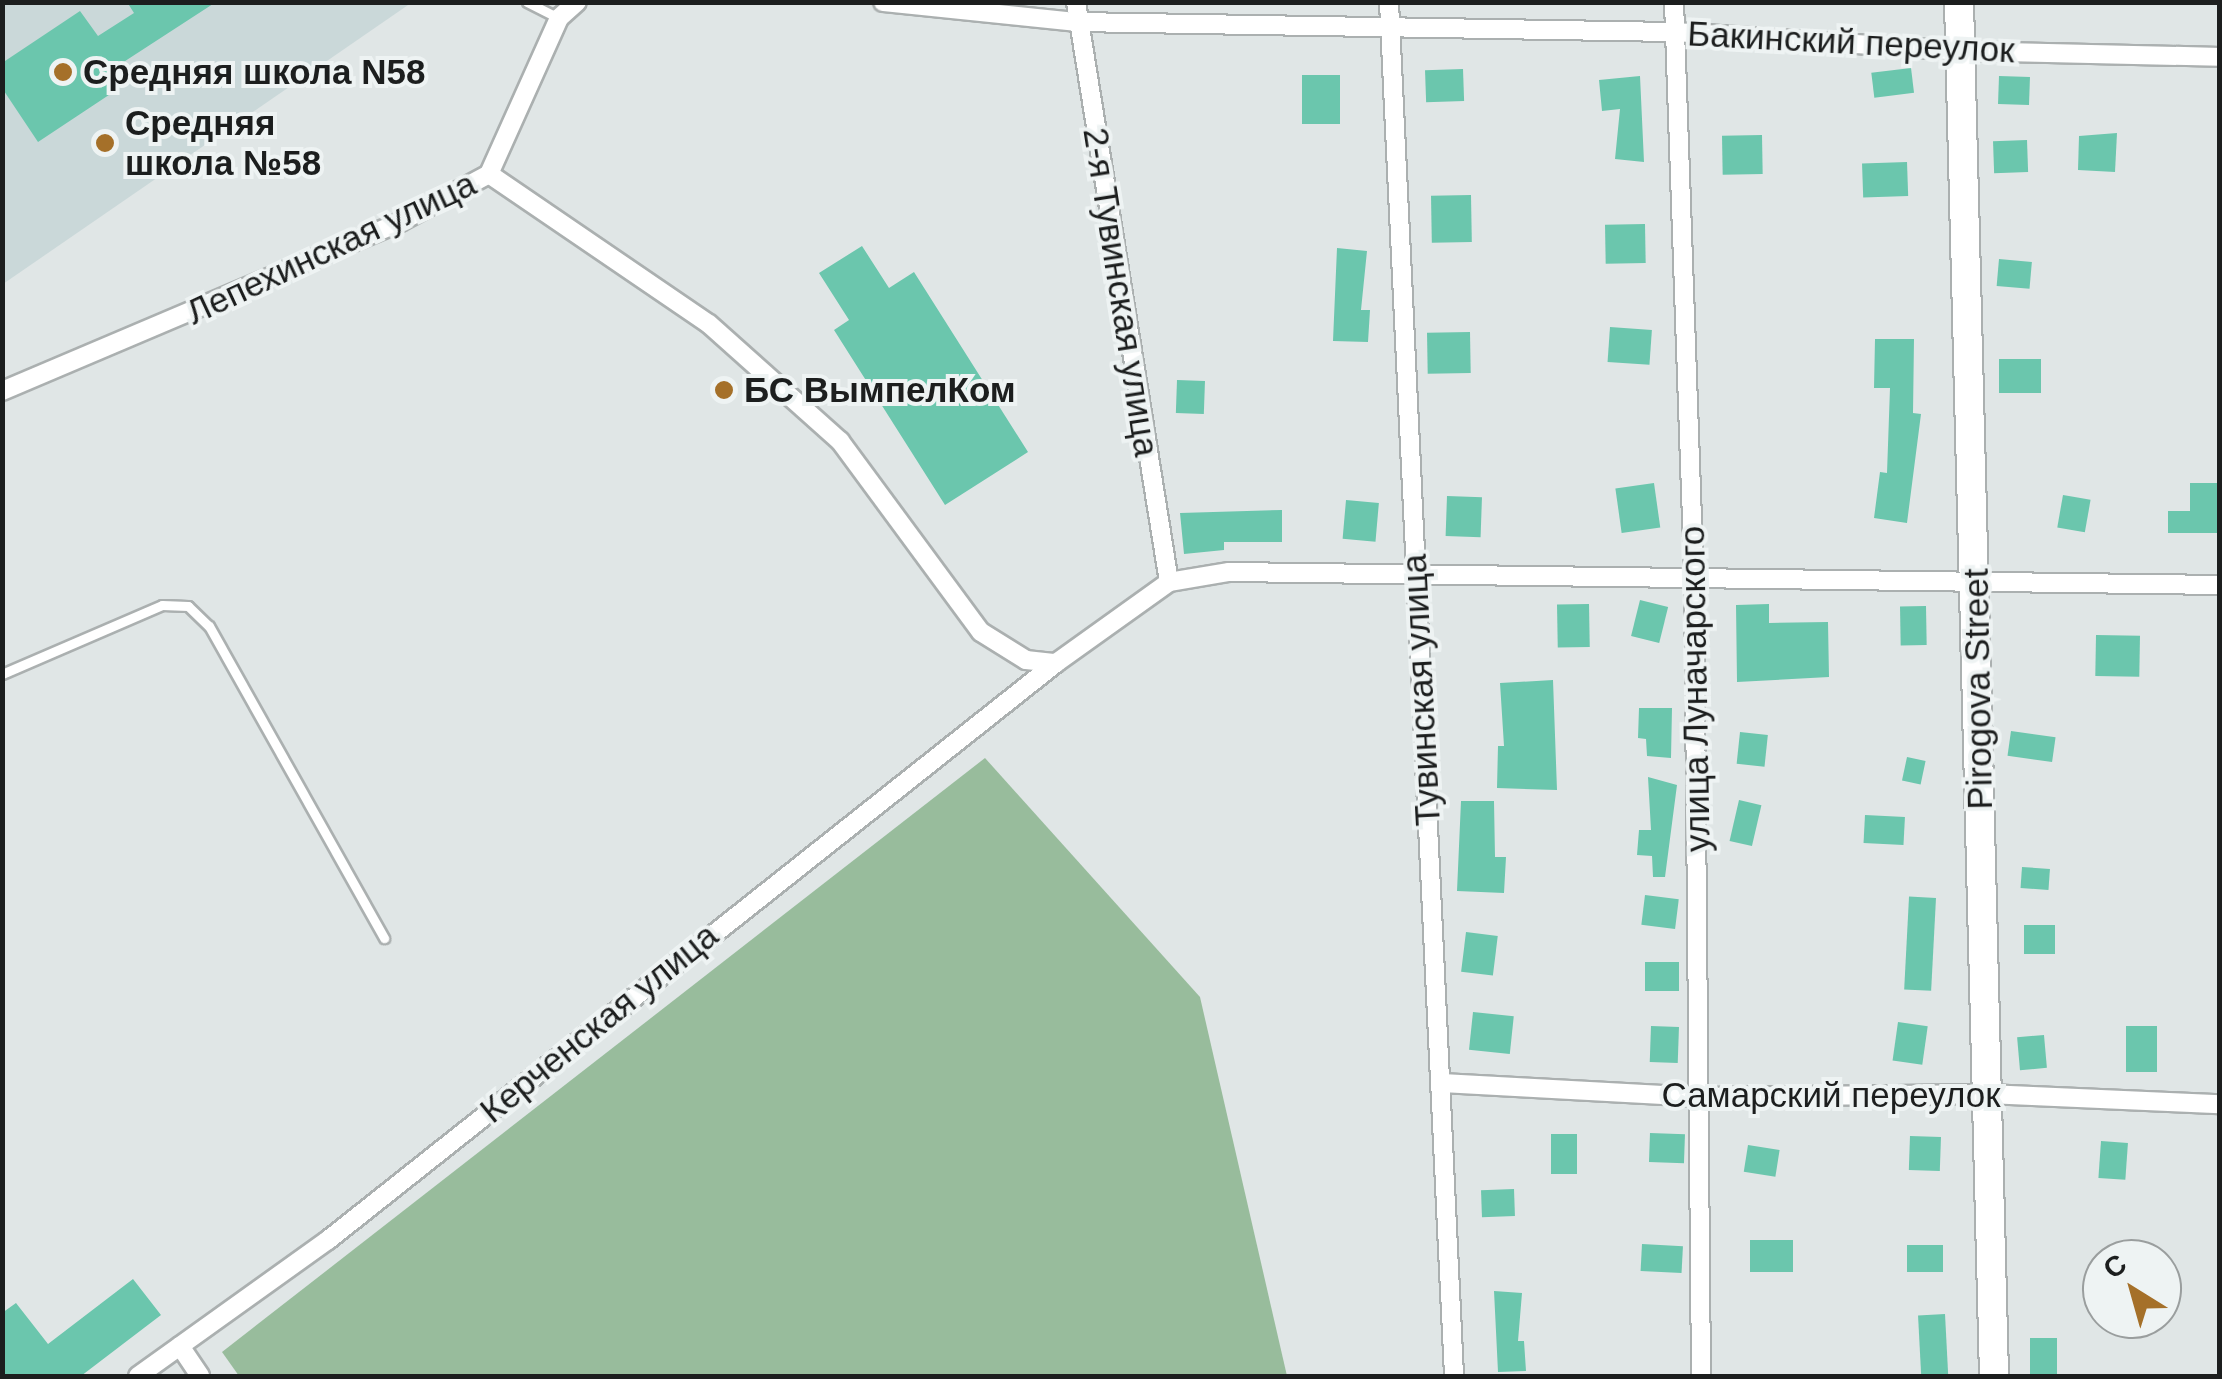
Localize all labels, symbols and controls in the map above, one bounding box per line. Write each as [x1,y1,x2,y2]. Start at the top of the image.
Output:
street label: Бакинский переулок [1686,12,2016,72]
place label: Средняя школа N58 [83,51,425,93]
marker: Средняя школа N58 [52,61,74,83]
place label: Средняя школа №58 [125,102,321,184]
street label: 2-я Тувинская улица [1074,125,1168,459]
marker: Средняя школа №58 [94,132,116,154]
street label: Лепехинская улица [180,163,482,333]
place label: БС ВымпелКом [744,369,1016,411]
marker: БС ВымпелКом [713,379,735,401]
street label: улица Луначарского [1671,526,1719,852]
street label: Тувинская улица [1393,553,1449,827]
street label: Pirogova Street [1955,568,2001,810]
street label: Керченская улица [472,914,726,1132]
street label: Самарский переулок [1661,1074,2001,1116]
north arrow [2082,1239,2182,1339]
text: С [2097,1248,2132,1285]

